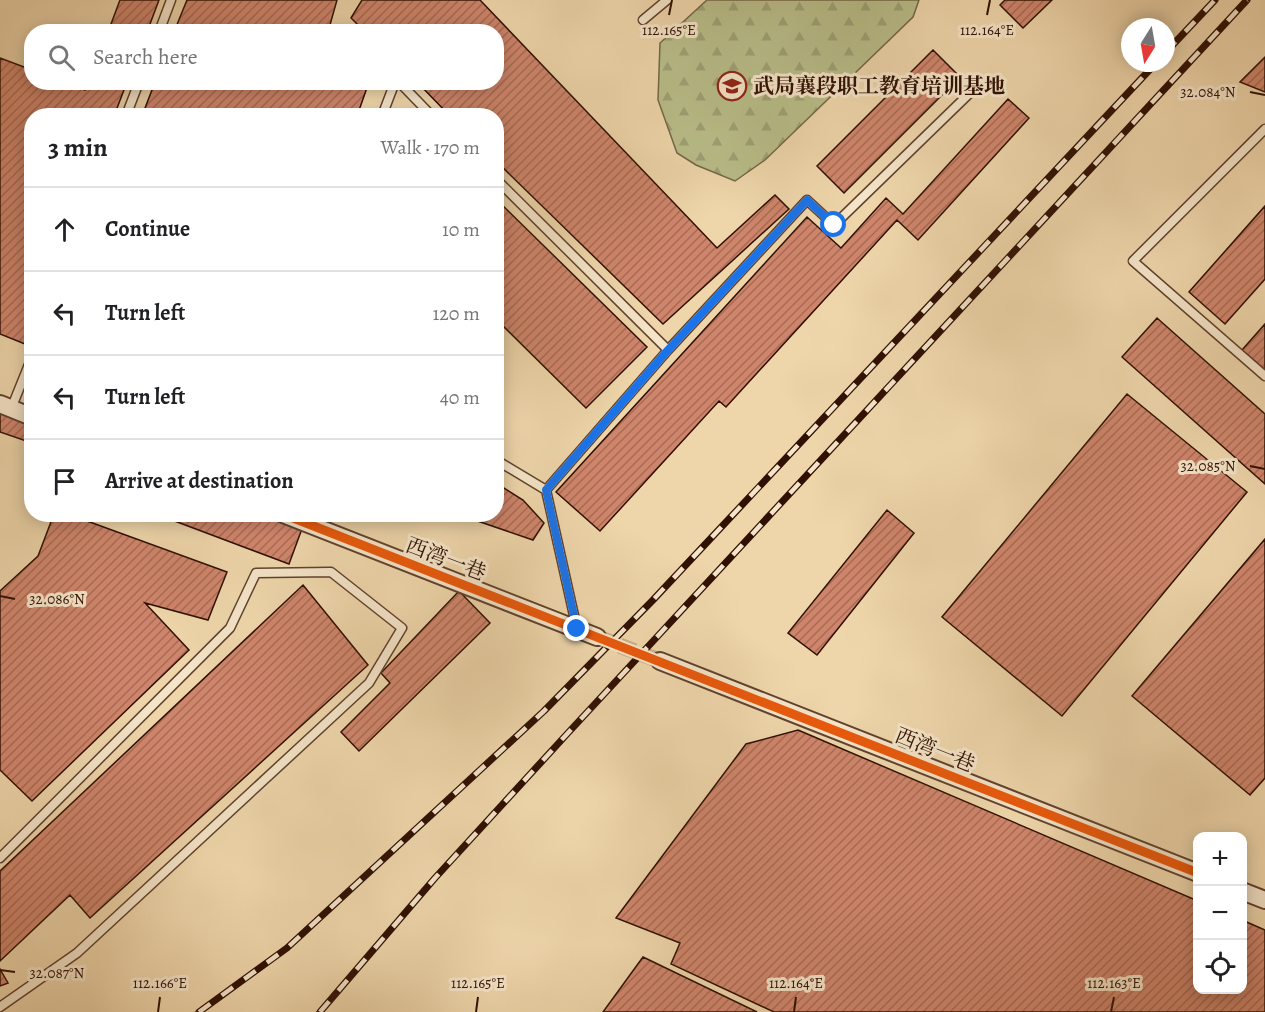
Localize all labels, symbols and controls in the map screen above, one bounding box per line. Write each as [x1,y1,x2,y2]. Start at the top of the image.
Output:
north arrow [1121,18,1175,72]
text: 112.165°E [642,20,696,40]
text: 112.164°E [960,20,1014,40]
search box [24,24,504,90]
icon: search [45,41,78,74]
text: Search here [93,42,198,72]
school or university icon: 武局襄段职工教育培训基地 [716,70,748,102]
place label: 武局襄段职工教育培训基地 [753,72,1005,100]
text: 32.084°N [1180,82,1236,102]
text: 3 min [48,130,108,165]
text: Walk · 170 m [380,134,480,161]
route start [820,211,846,237]
icon: ahead [48,213,81,246]
text: Continue [105,214,190,244]
text: 10 m [442,216,480,243]
icon: left [48,297,81,330]
text: Turn left [105,298,185,328]
text: 120 m [432,300,480,327]
icon: left [48,381,81,414]
text: Turn left [105,382,185,412]
text: 40 m [440,384,480,411]
text: 32.085°N [1181,456,1236,476]
icon: arrive [48,465,81,498]
text: Arrive at destination [105,466,294,496]
street label: 西湾一巷 [402,531,490,587]
text: 32.086°N [29,589,85,609]
route end [563,615,589,641]
street label: 西湾一巷 [891,721,979,779]
map controls [1193,832,1247,994]
button: + [1193,832,1247,886]
button: − [1193,886,1247,940]
button: locate [1193,940,1247,994]
text: 32.087°N [30,963,85,983]
text: 112.166°E [133,973,187,993]
text: 112.165°E [451,973,505,993]
text: 112.164°E [769,973,823,993]
text: 112.163°E [1087,973,1141,993]

